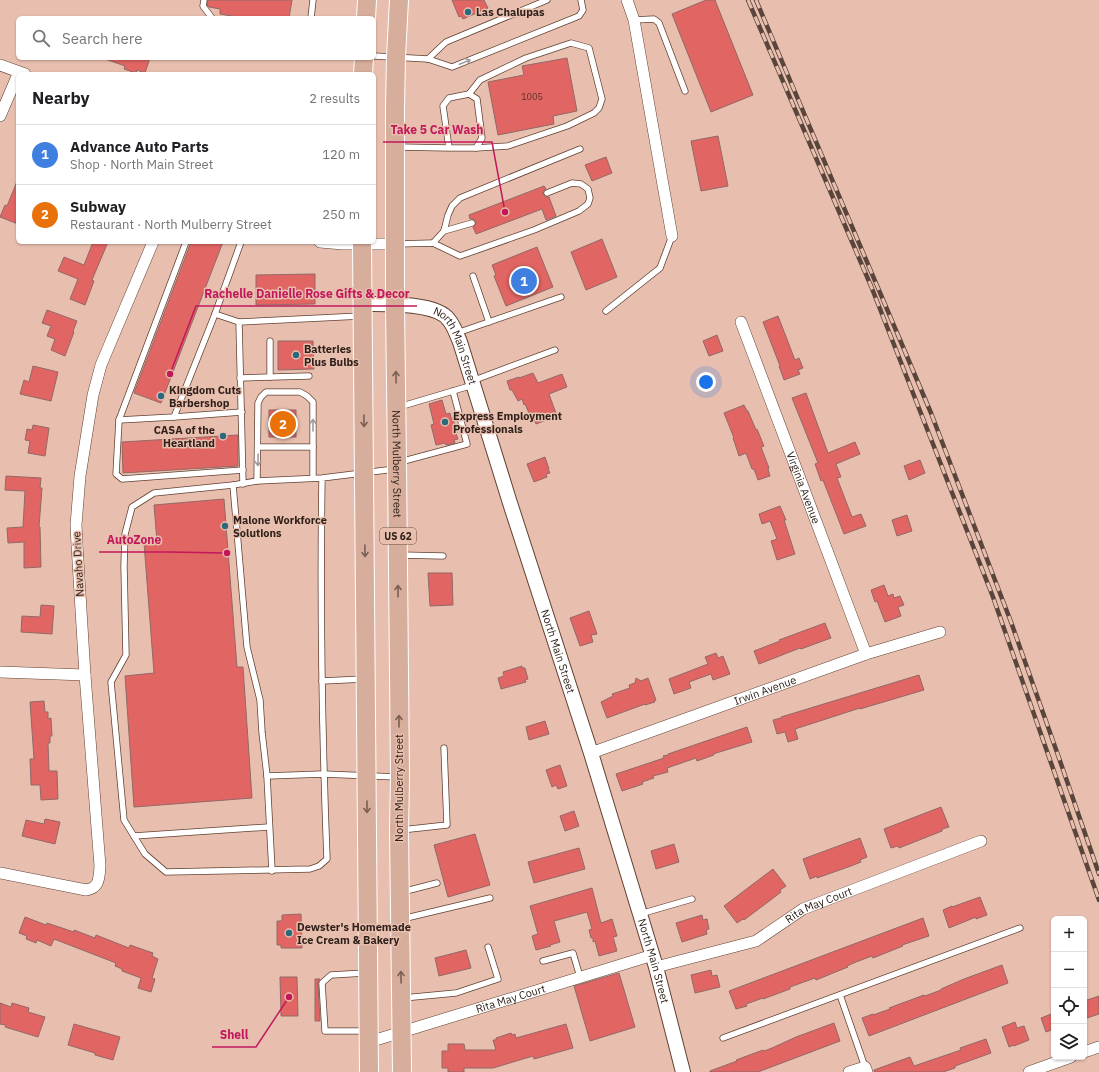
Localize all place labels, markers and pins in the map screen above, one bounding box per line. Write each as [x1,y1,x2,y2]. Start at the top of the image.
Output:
place label: Las Chalupas [476,5,545,19]
marker: Las Chalupas [463,7,473,17]
callout: Take 5 Car Wash [383,118,492,142]
pin: 1 [511,266,537,296]
callout: Rachelle Danielle Rose Gifts & Decor [196,282,417,306]
place label: Batteries Plus Bulbs [304,342,359,369]
marker: Batteries Plus Bulbs [291,350,301,360]
place label: Kingdom Cuts Barbershop [169,383,242,410]
marker: Kingdom Cuts Barbershop [156,391,166,401]
pin: 2 [270,409,296,439]
place label: Express Employment Professionals [453,409,562,436]
marker: Express Employment Professionals [440,417,450,427]
place label: CASA of the Heartland [154,423,215,450]
marker: CASA of the Heartland [218,431,228,441]
place label: Malone Workforce Solutions [233,513,327,540]
marker: Malone Workforce Solutions [220,521,230,531]
callout: AutoZone [99,528,169,552]
place label: Dewster's Homemade Ice Cream & Bakery [297,920,411,947]
marker: Dewster's Homemade Ice Cream & Bakery [284,928,294,938]
callout: Shell [212,1023,256,1047]

